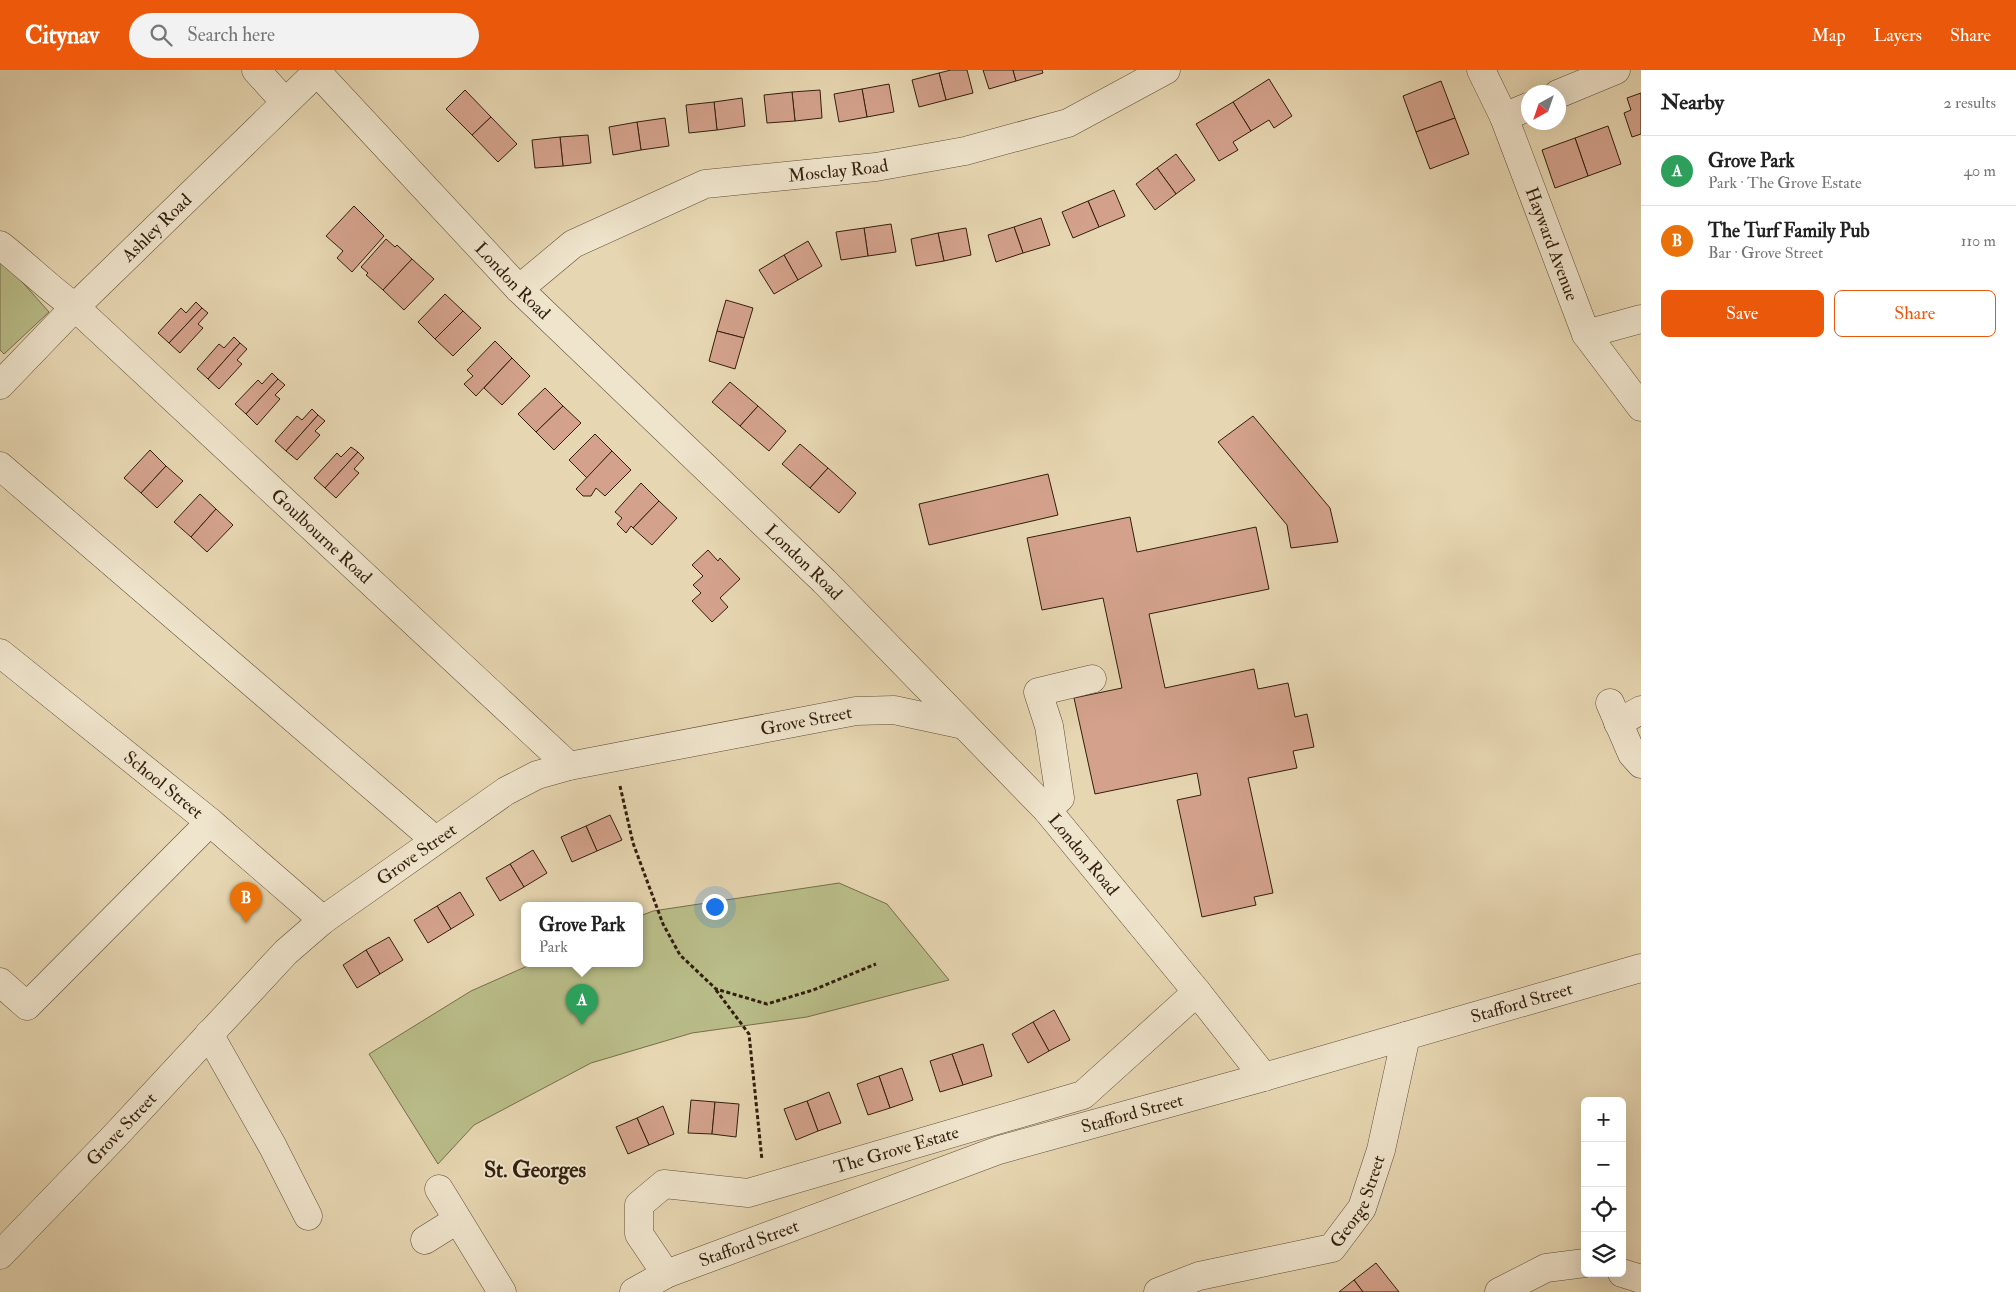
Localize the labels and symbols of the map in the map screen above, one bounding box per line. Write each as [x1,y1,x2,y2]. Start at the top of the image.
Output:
north arrow [1521,85,1566,130]
street label: Mosclay Road [787,154,890,187]
street label: Hayward Avenue [1520,184,1584,304]
street label: Ashley Road [116,189,196,267]
street label: London Road [470,237,555,325]
street label: Goulbourne Road [266,484,377,589]
street label: London Road [760,519,848,605]
street label: Grove Street [758,701,854,741]
street label: School Street [119,746,208,824]
street label: London Road [1043,809,1124,900]
street label: Grove Street [372,818,461,890]
pin: B [230,882,262,923]
your location [702,894,728,920]
street label: Stafford Street [1468,977,1575,1028]
pin: A [566,984,598,1025]
street label: Grove Street [81,1087,162,1170]
street label: Stafford Street [1078,1088,1186,1138]
street label: The Grove Estate [831,1120,962,1179]
street label: George Street [1325,1152,1390,1252]
district label: St. Georges [484,1156,587,1185]
street label: Stafford Street [696,1214,802,1272]

